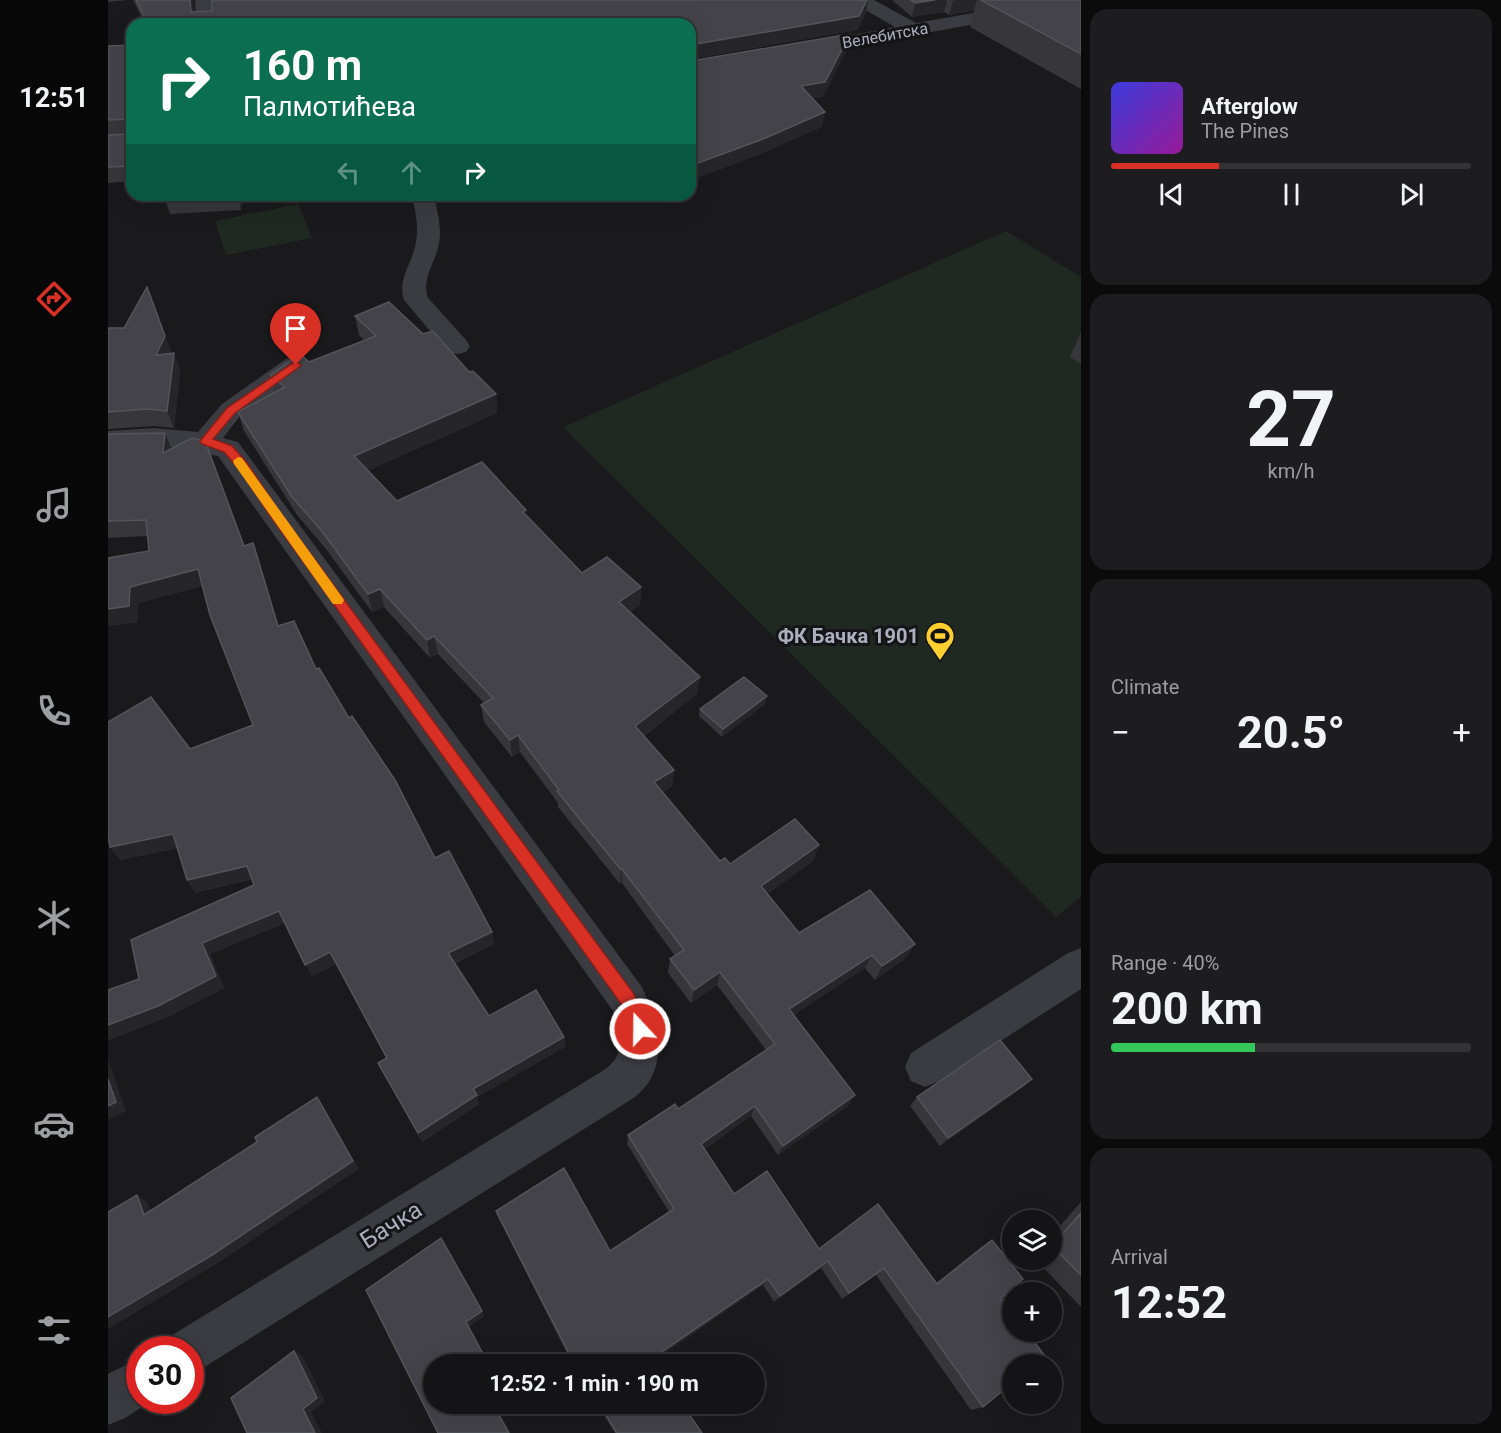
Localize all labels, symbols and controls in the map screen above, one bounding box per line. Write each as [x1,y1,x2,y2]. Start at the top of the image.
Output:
street label: Велебитска [841,19,930,52]
text: 160 m [243,41,362,90]
icon: right [144,42,222,120]
text: 12:51 [19,82,89,114]
text: Палмотићева [243,91,416,123]
text: Afterglow [1201,94,1298,119]
text: The Pines [1201,119,1289,143]
icon: left [332,156,365,189]
icon: ahead [395,156,428,189]
icon: right [458,156,491,189]
icon: previous [1155,178,1188,211]
icon: pause [1275,178,1308,211]
icon: next [1395,178,1428,211]
icon: directions [33,278,75,320]
pin [270,303,321,365]
icon: arrive [279,312,312,345]
text: 27 [1246,374,1336,465]
text: km/h [1268,459,1314,483]
icon: music [33,484,75,526]
sports icon: ФК Бачка 1901 [924,620,956,662]
place label: ФК Бачка 1901 [778,624,919,648]
text: Climate [1111,675,1179,699]
icon: phone [33,690,75,732]
text: 20.5° [1237,706,1345,759]
text: − [1111,713,1130,752]
text: + [1452,713,1471,752]
icon: climate [33,897,75,939]
text: Range · 40% [1111,951,1219,975]
text: 200 km [1111,982,1263,1035]
position arrow [608,997,672,1061]
icon: car [33,1103,75,1145]
street label: Бачка [355,1195,427,1255]
map controls [1002,1210,1062,1414]
button: layers [1002,1210,1062,1270]
text: Arrival [1111,1245,1168,1269]
text: 12:52 [1111,1276,1227,1329]
button: + [1002,1282,1062,1342]
icon: filters [33,1309,75,1351]
speed limit sign: 30 [126,1336,204,1414]
button: − [1002,1354,1062,1414]
text: 12:52 · 1 min · 190 m [489,1371,699,1396]

